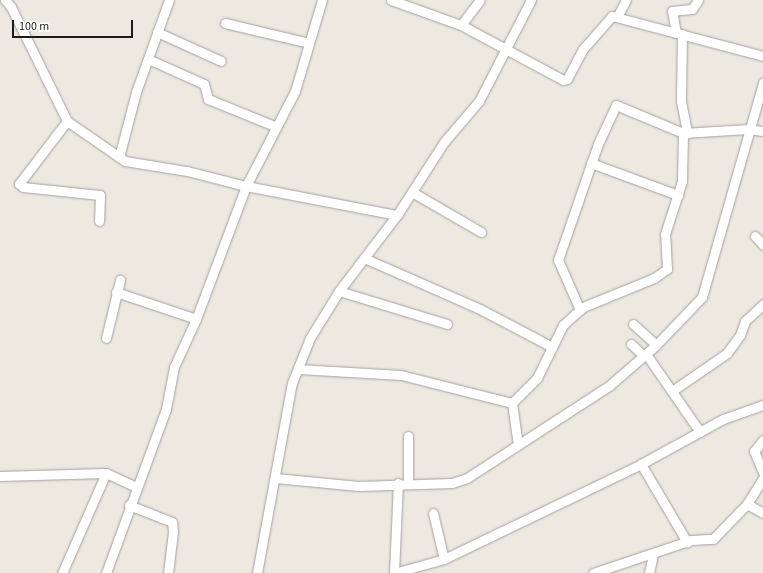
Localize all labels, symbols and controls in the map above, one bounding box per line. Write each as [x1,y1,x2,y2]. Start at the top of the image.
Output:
scale bar [14,12,135,38]
text: 100 m [19,18,49,35]

